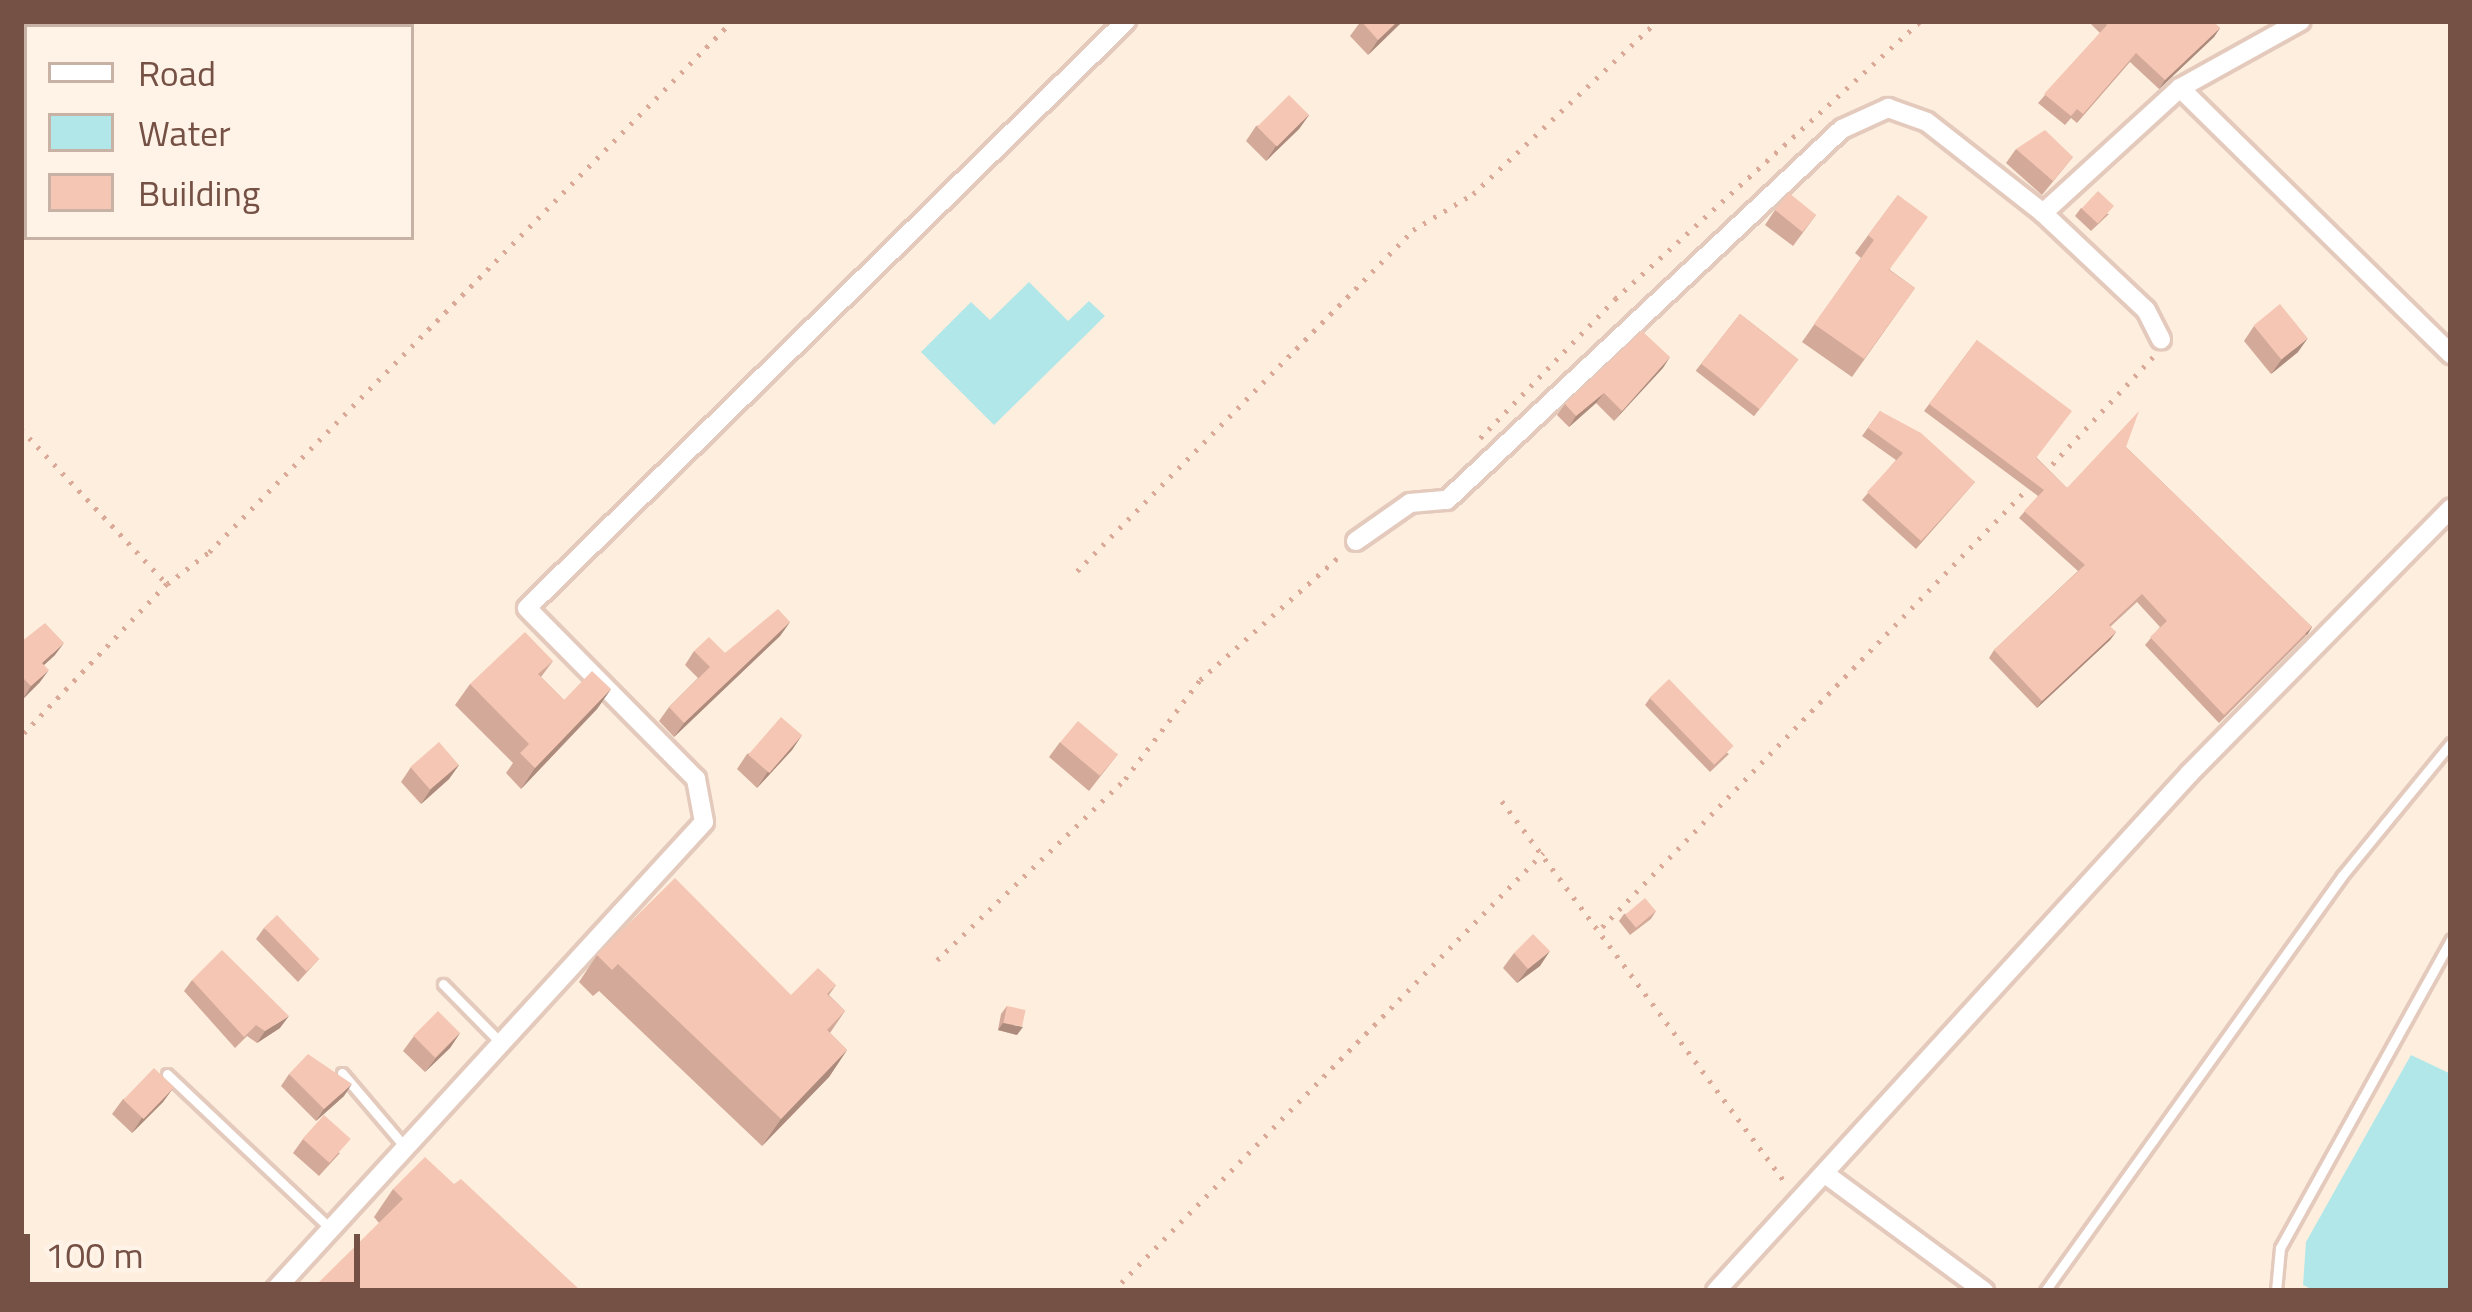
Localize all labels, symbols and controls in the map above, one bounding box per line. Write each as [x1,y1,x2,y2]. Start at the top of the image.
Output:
legend [24,24,414,240]
text: Road [138,45,216,100]
text: Water [138,105,231,160]
text: Building [138,165,260,220]
scale bar [30,1210,366,1284]
text: 100 m [45,1227,144,1282]

